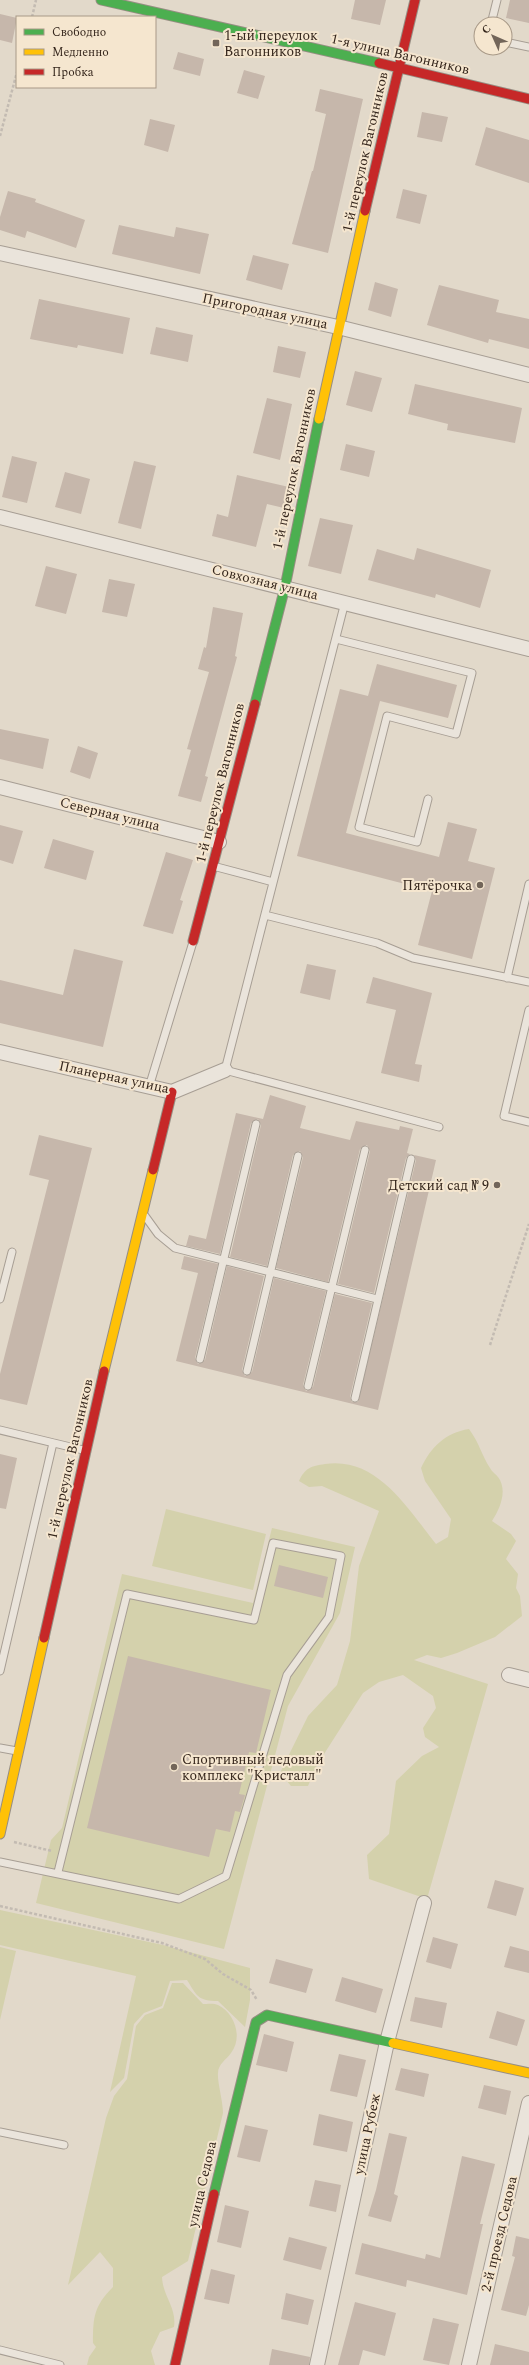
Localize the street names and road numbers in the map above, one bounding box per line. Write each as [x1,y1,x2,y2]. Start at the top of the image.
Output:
street label: 1-я улица Вагонников [329,28,471,80]
street label: 1-й переулок Вагонников [336,70,394,234]
street label: Пригородная улица [200,287,330,335]
street label: 1-й переулок Вагонников [267,387,321,551]
street label: Совхозная улица [209,559,321,605]
street label: 1-й переулок Вагонников [190,701,250,865]
street label: Северная улица [58,791,162,837]
street label: Планерная улица [57,1055,171,1099]
street label: 1-й переулок Вагонников [41,1377,99,1541]
street label: улица Рубеж [348,2091,386,2177]
street label: улица Седова [182,2139,222,2230]
street label: 2-й проезд Седова [475,2174,523,2294]

